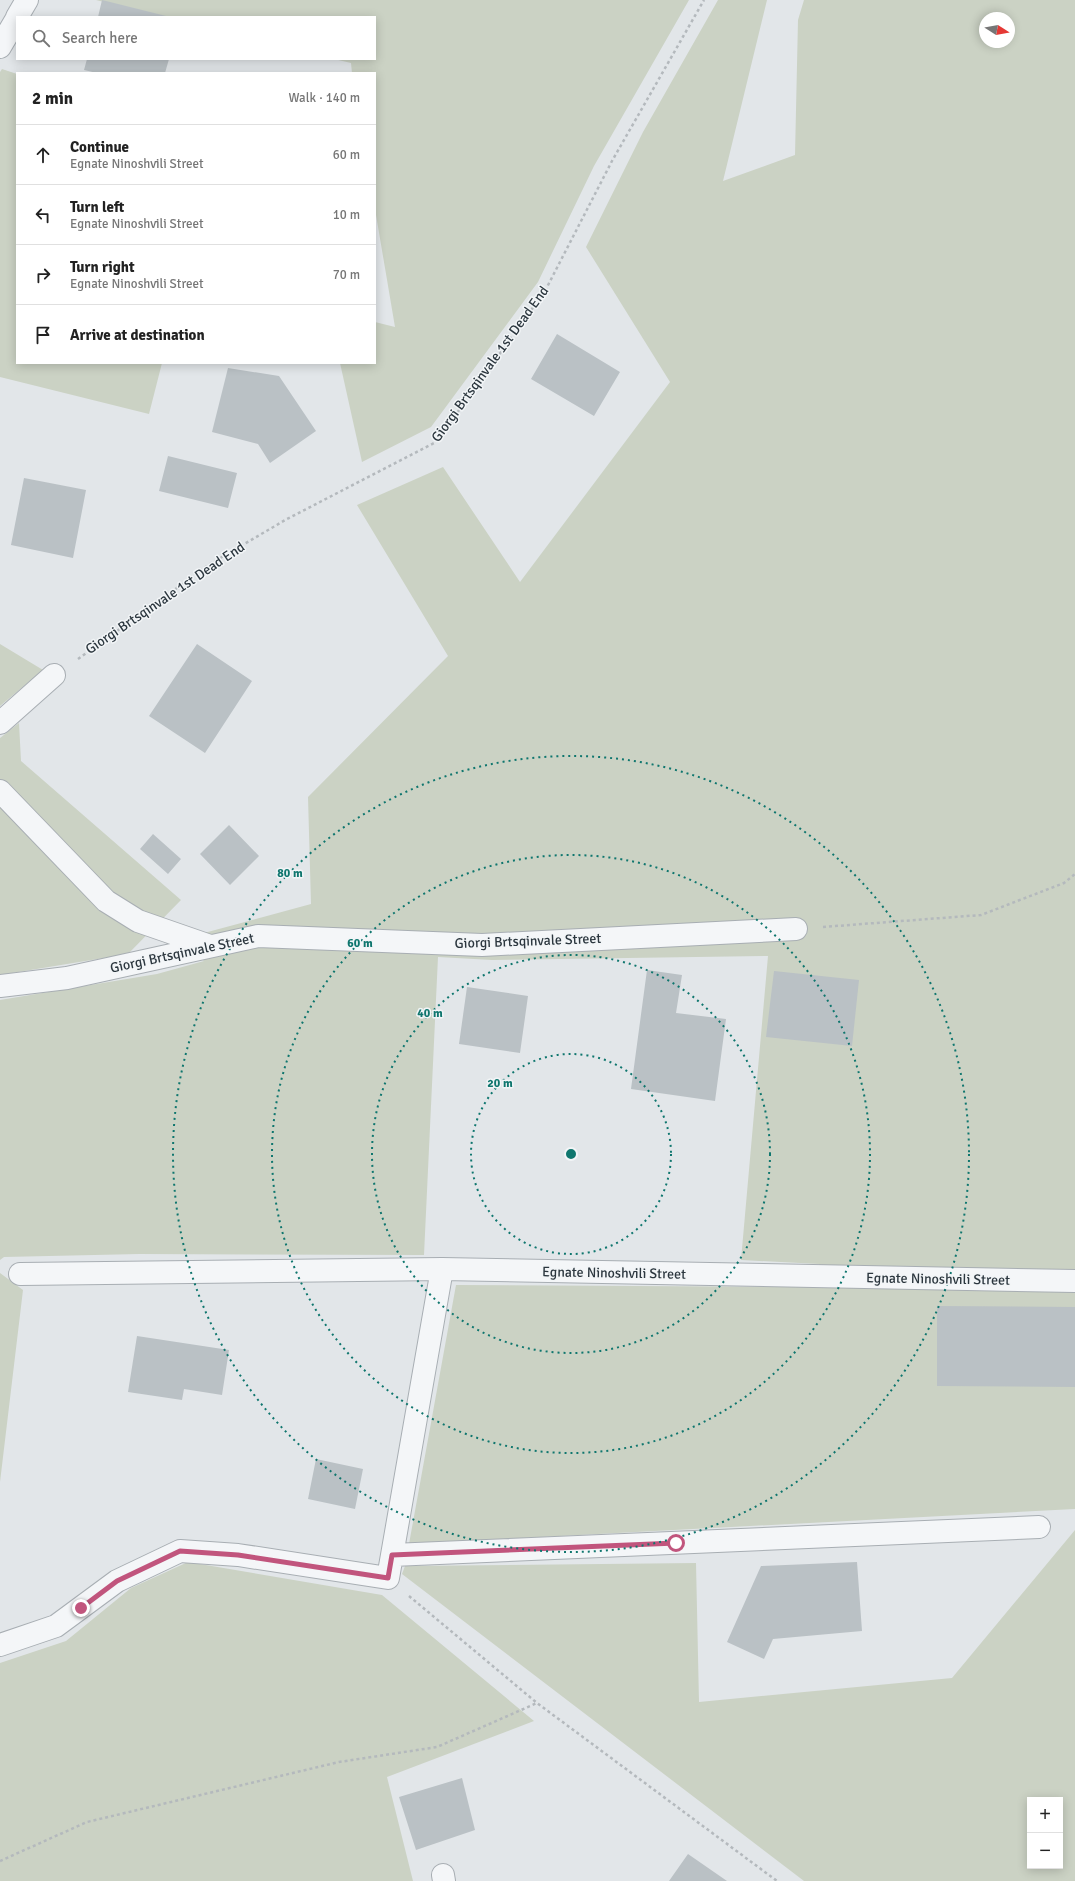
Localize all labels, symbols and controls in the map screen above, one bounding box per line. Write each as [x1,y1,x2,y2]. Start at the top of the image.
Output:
north arrow [979,12,1015,48]
search box [16,16,376,60]
icon: search [30,27,52,49]
text: Search here [62,29,138,47]
text: 2 min [32,88,73,109]
text: Walk · 140 m [289,90,360,106]
text: Continue [70,138,129,156]
icon: ahead [32,144,54,166]
text: 60 m [333,147,360,163]
text: Egnate Ninoshvili Street [70,156,204,172]
text: Turn left [70,198,124,216]
icon: left [32,204,54,226]
text: 10 m [333,207,360,223]
text: Egnate Ninoshvili Street [70,216,204,232]
text: Turn right [70,258,135,276]
icon: right [32,264,54,286]
text: 70 m [333,267,360,283]
text: Egnate Ninoshvili Street [70,276,204,292]
street label: Giorgi Brtsqinvale 1st Dead End [428,283,552,445]
icon: arrive [32,324,54,346]
text: Arrive at destination [70,326,205,344]
street label: Giorgi Brtsqinvale 1st Dead End [82,538,248,658]
text: 80 m [277,866,303,881]
street label: Giorgi Brtsqinvale Street [108,929,256,977]
street label: Giorgi Brtsqinvale Street [454,930,602,952]
text: 60 m [347,936,373,951]
text: 40 m [417,1006,443,1021]
text: 20 m [487,1076,513,1091]
centre of rings [564,1147,578,1161]
street label: Egnate Ninoshvili Street [542,1263,686,1283]
street label: Egnate Ninoshvili Street [866,1269,1010,1289]
route start [667,1534,685,1552]
route end [72,1599,90,1617]
map controls [1027,1797,1063,1869]
button: + [1027,1797,1063,1833]
button: − [1027,1833,1063,1869]

